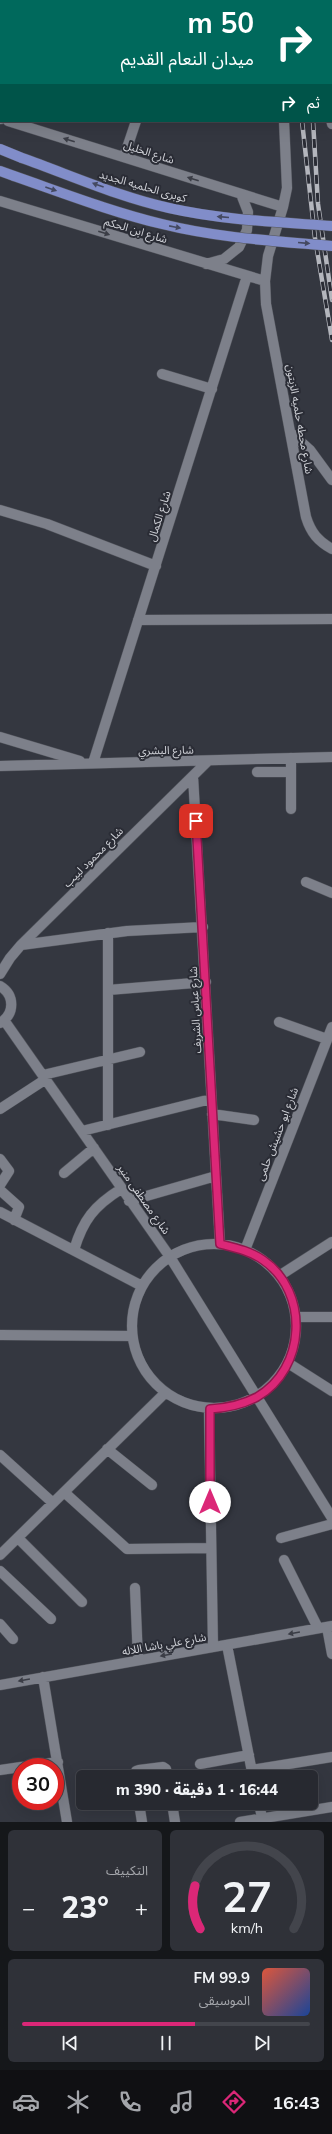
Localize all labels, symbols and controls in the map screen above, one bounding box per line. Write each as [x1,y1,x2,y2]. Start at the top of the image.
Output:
text: 50 m [188,5,254,40]
icon: right [268,16,320,68]
text: ميدان النعام القديم [121,47,254,70]
icon: right [277,92,299,114]
text: ثم [307,93,320,112]
one-way arrow [62,137,74,143]
street label: شارع الخليل [122,137,176,168]
street label: كوبرى الحلميه الجديد [98,167,189,205]
one-way arrow [186,176,198,182]
one-way arrow [91,182,103,188]
one-way arrow [46,186,58,192]
street label: شارع ابن الحكم [102,214,170,248]
one-way arrow [217,214,229,221]
one-way arrow [169,224,182,230]
one-way arrow [99,230,111,236]
one-way arrow [298,240,310,247]
street label: شارع محطه حلميه الزيتون [282,363,317,476]
street label: شارع الكمال [144,488,175,543]
street label: شارع البشري [138,743,194,760]
pin [179,804,213,838]
icon: arrive [185,810,207,832]
street label: شارع محمود لبيب [60,824,127,891]
street label: شارع عباس الشريف [186,966,205,1054]
street label: شارع ابو حشيش حلمى [253,1085,302,1183]
street label: شارع مصطفى منير [113,1160,174,1238]
position arrow [189,1481,231,1523]
street label: شارع علي باشا اللاله [121,1630,208,1661]
one-way arrow [288,1630,300,1636]
one-way arrow [160,1653,172,1659]
one-way arrow [18,1678,30,1684]
speed limit sign: 30 [12,1758,64,1810]
text: 16:44 · 1 دقيقة · 390 m [116,1780,278,1799]
text: التكييف [106,1862,148,1878]
text: 27 [222,1869,272,1921]
text: 23° [61,1888,109,1926]
text: − [22,1894,35,1922]
text: + [135,1894,148,1922]
text: km/h [231,1918,263,1936]
text: 99.9 FM [194,1968,250,1987]
text: الموسيقى [199,1992,250,2008]
icon: previous [59,2032,81,2054]
icon: pause [155,2032,177,2054]
icon: next [251,2032,273,2054]
icon: car [12,2088,40,2116]
icon: climate [64,2088,92,2116]
icon: phone [116,2088,144,2116]
icon: music [168,2088,196,2116]
icon: directions [220,2088,248,2116]
text: 16:43 [272,2091,320,2114]

